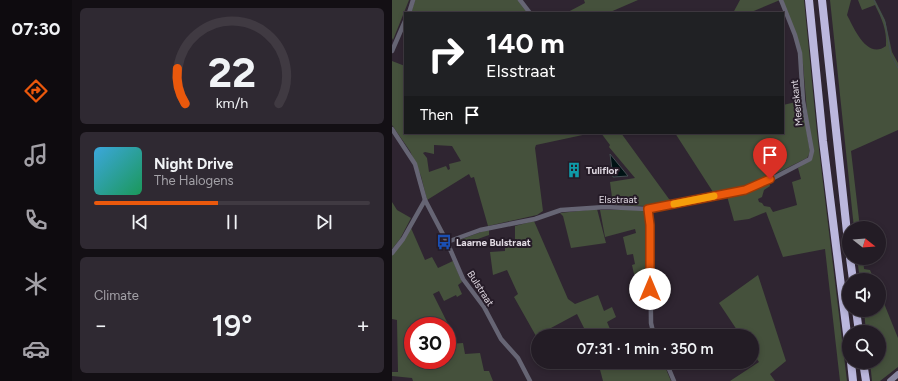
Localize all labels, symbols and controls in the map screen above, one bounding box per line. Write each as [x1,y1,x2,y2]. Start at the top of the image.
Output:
text: 07:30 [12,18,60,40]
text: 140 m [486,26,565,60]
icon: right [420,28,472,80]
text: 22 [208,47,256,97]
text: Elsstraat [486,60,555,82]
icon: directions [22,77,50,105]
street label: Meerskant [788,79,805,127]
text: km/h [216,94,248,112]
icon: arrive [461,104,483,126]
text: Then [420,106,453,124]
pin [753,138,787,179]
icon: music [22,141,50,169]
icon: arrive [759,144,781,166]
text: Night Drive [154,155,233,173]
building icon: Tuliflor [565,161,583,179]
place label: Tuliflor [586,164,618,177]
text: The Halogens [154,173,234,188]
street label: Elsstraat [599,193,638,206]
icon: phone [22,206,50,234]
icon: previous [129,211,151,233]
icon: pause [221,211,243,233]
icon: next [313,211,335,233]
north arrow [842,221,886,265]
map controls [842,221,886,369]
bus stop icon: Laarne Bulstraat [435,233,453,251]
place label: Laarne Bulstraat [456,236,531,249]
street label: Bulstraat [464,268,497,309]
position arrow [629,268,671,310]
icon: climate [22,270,50,298]
button: sound [842,273,886,317]
text: Climate [94,288,139,303]
text: 19° [211,307,253,344]
text: − [94,312,108,339]
text: + [356,312,370,339]
speed limit sign: 30 [404,317,456,369]
button: search [842,325,886,369]
icon: car [22,335,50,363]
text: 07:31 · 1 min · 350 m [576,340,714,358]

